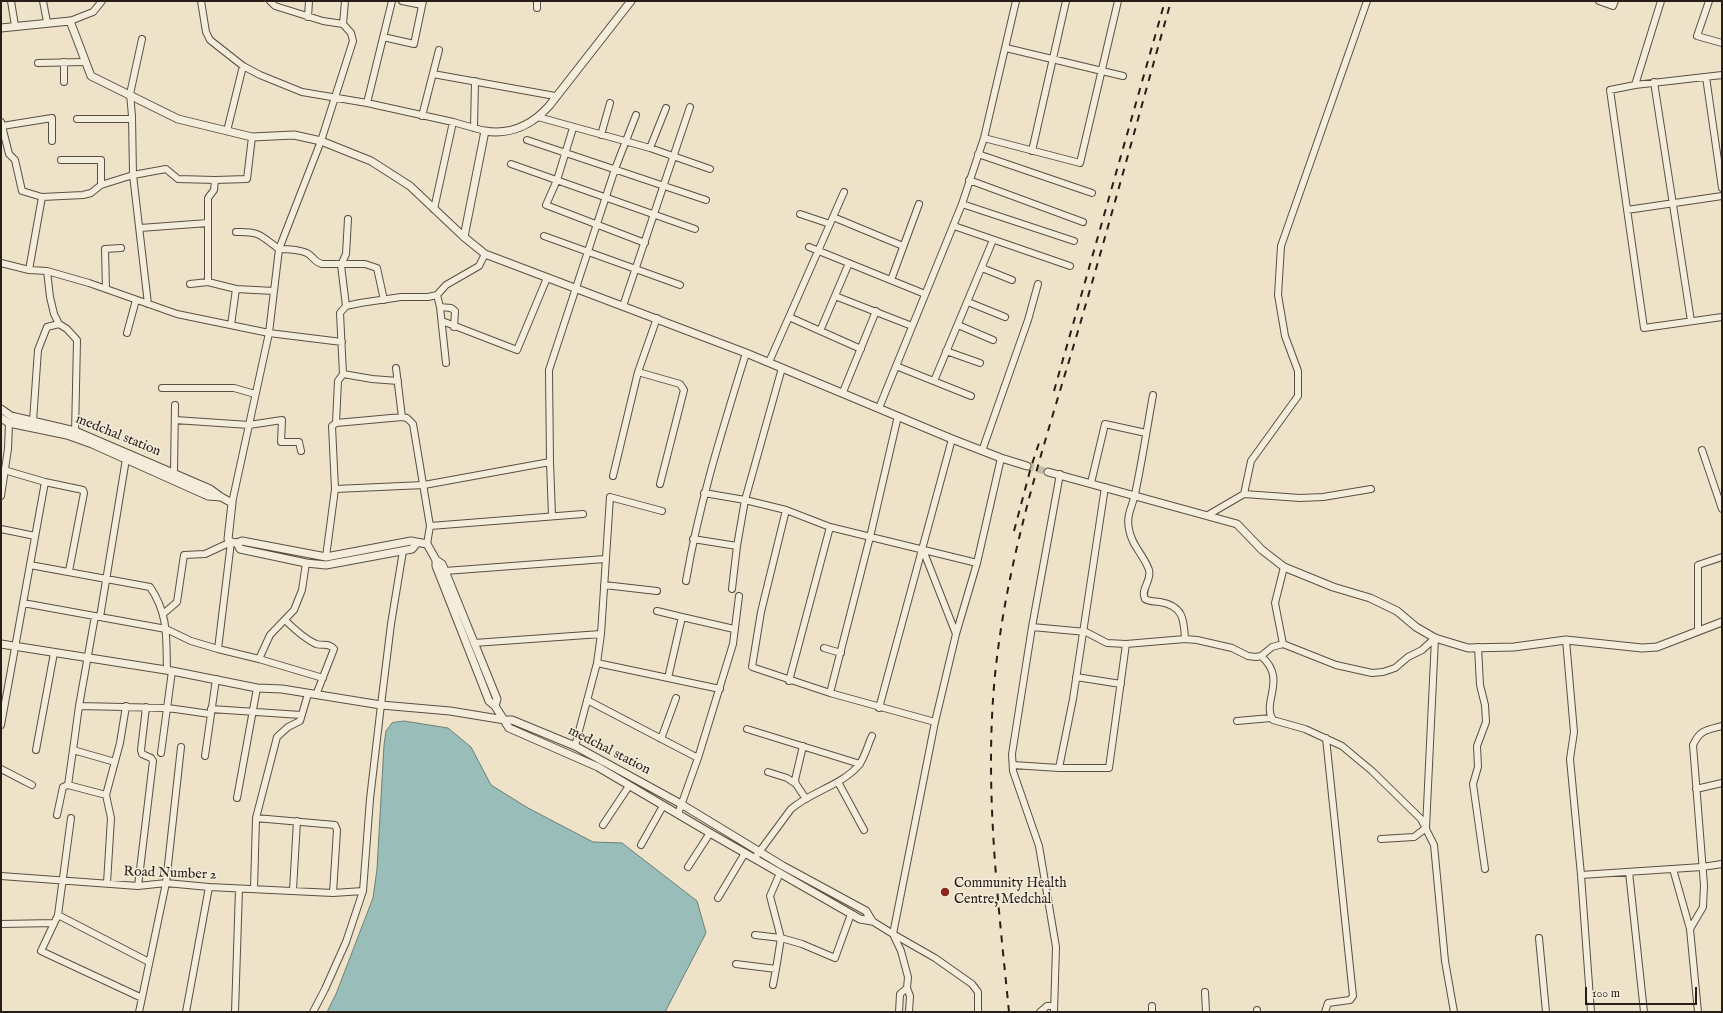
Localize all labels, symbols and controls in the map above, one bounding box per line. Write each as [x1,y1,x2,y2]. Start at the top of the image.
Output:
street label: medchal station [73,411,163,461]
street label: medchal station [565,723,653,779]
street label: Road Number 2 [123,864,217,884]
place label: Community Health Centre, Medchal [954,876,1067,908]
marker: Community Health Centre, Medchal [939,886,951,898]
scale bar [1587,979,1699,1005]
text: 100 m [1592,986,1620,1001]

